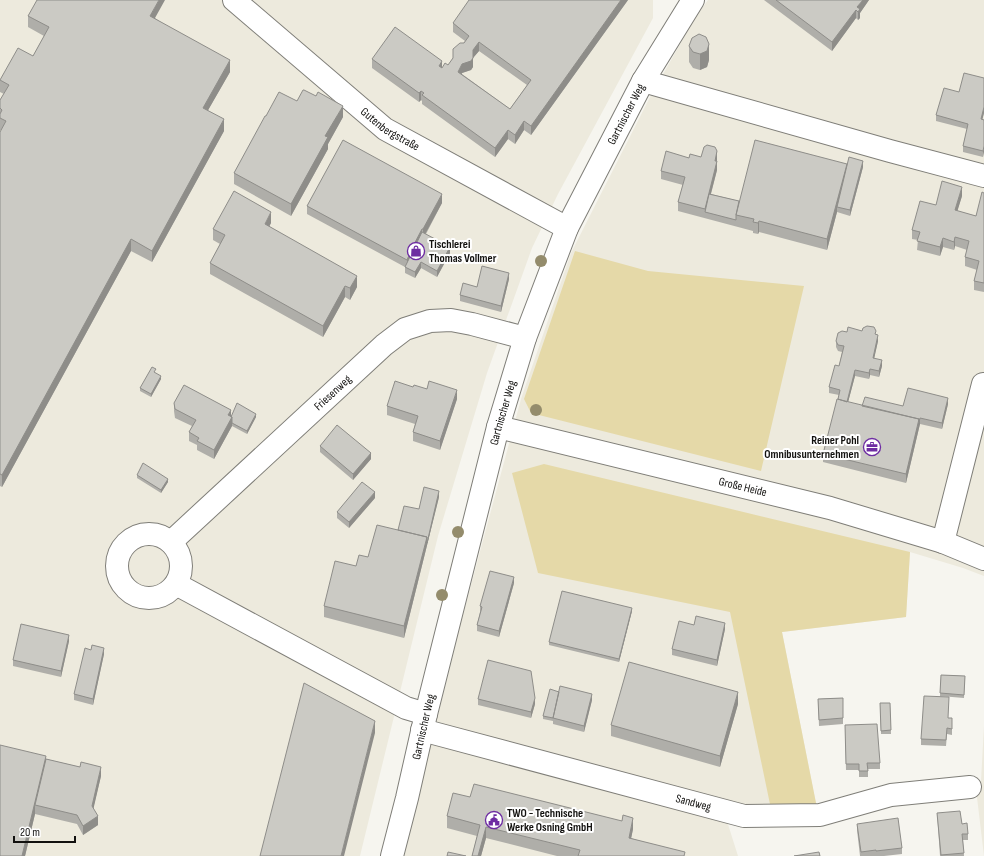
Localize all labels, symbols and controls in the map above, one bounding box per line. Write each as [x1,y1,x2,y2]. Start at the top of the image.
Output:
street label: Gartnischer Weg [604,81,648,147]
street label: Gutenbergstraße [357,104,422,154]
place label: Tischlerei Thomas Vollmer [429,237,497,266]
shop icon: Tischlerei Thomas Vollmer [406,241,426,261]
street label: Friesenweg [311,372,355,414]
street label: Gartnischer Weg [487,378,520,447]
place label: Reiner Pohl Omnibusunternehmen [764,433,859,462]
office icon: Reiner Pohl Omnibusunternehmen [862,437,882,457]
street label: Große Heide [717,474,768,500]
street label: Gartnischer Weg [409,692,439,761]
street label: Sandweg [674,791,713,815]
place label: TWO - Technische Werke Osning GmbH [507,806,593,835]
public building icon: TWO - Technische Werke Osning GmbH [484,810,504,830]
scale bar [14,818,75,844]
text: 20 m [20,825,40,840]

